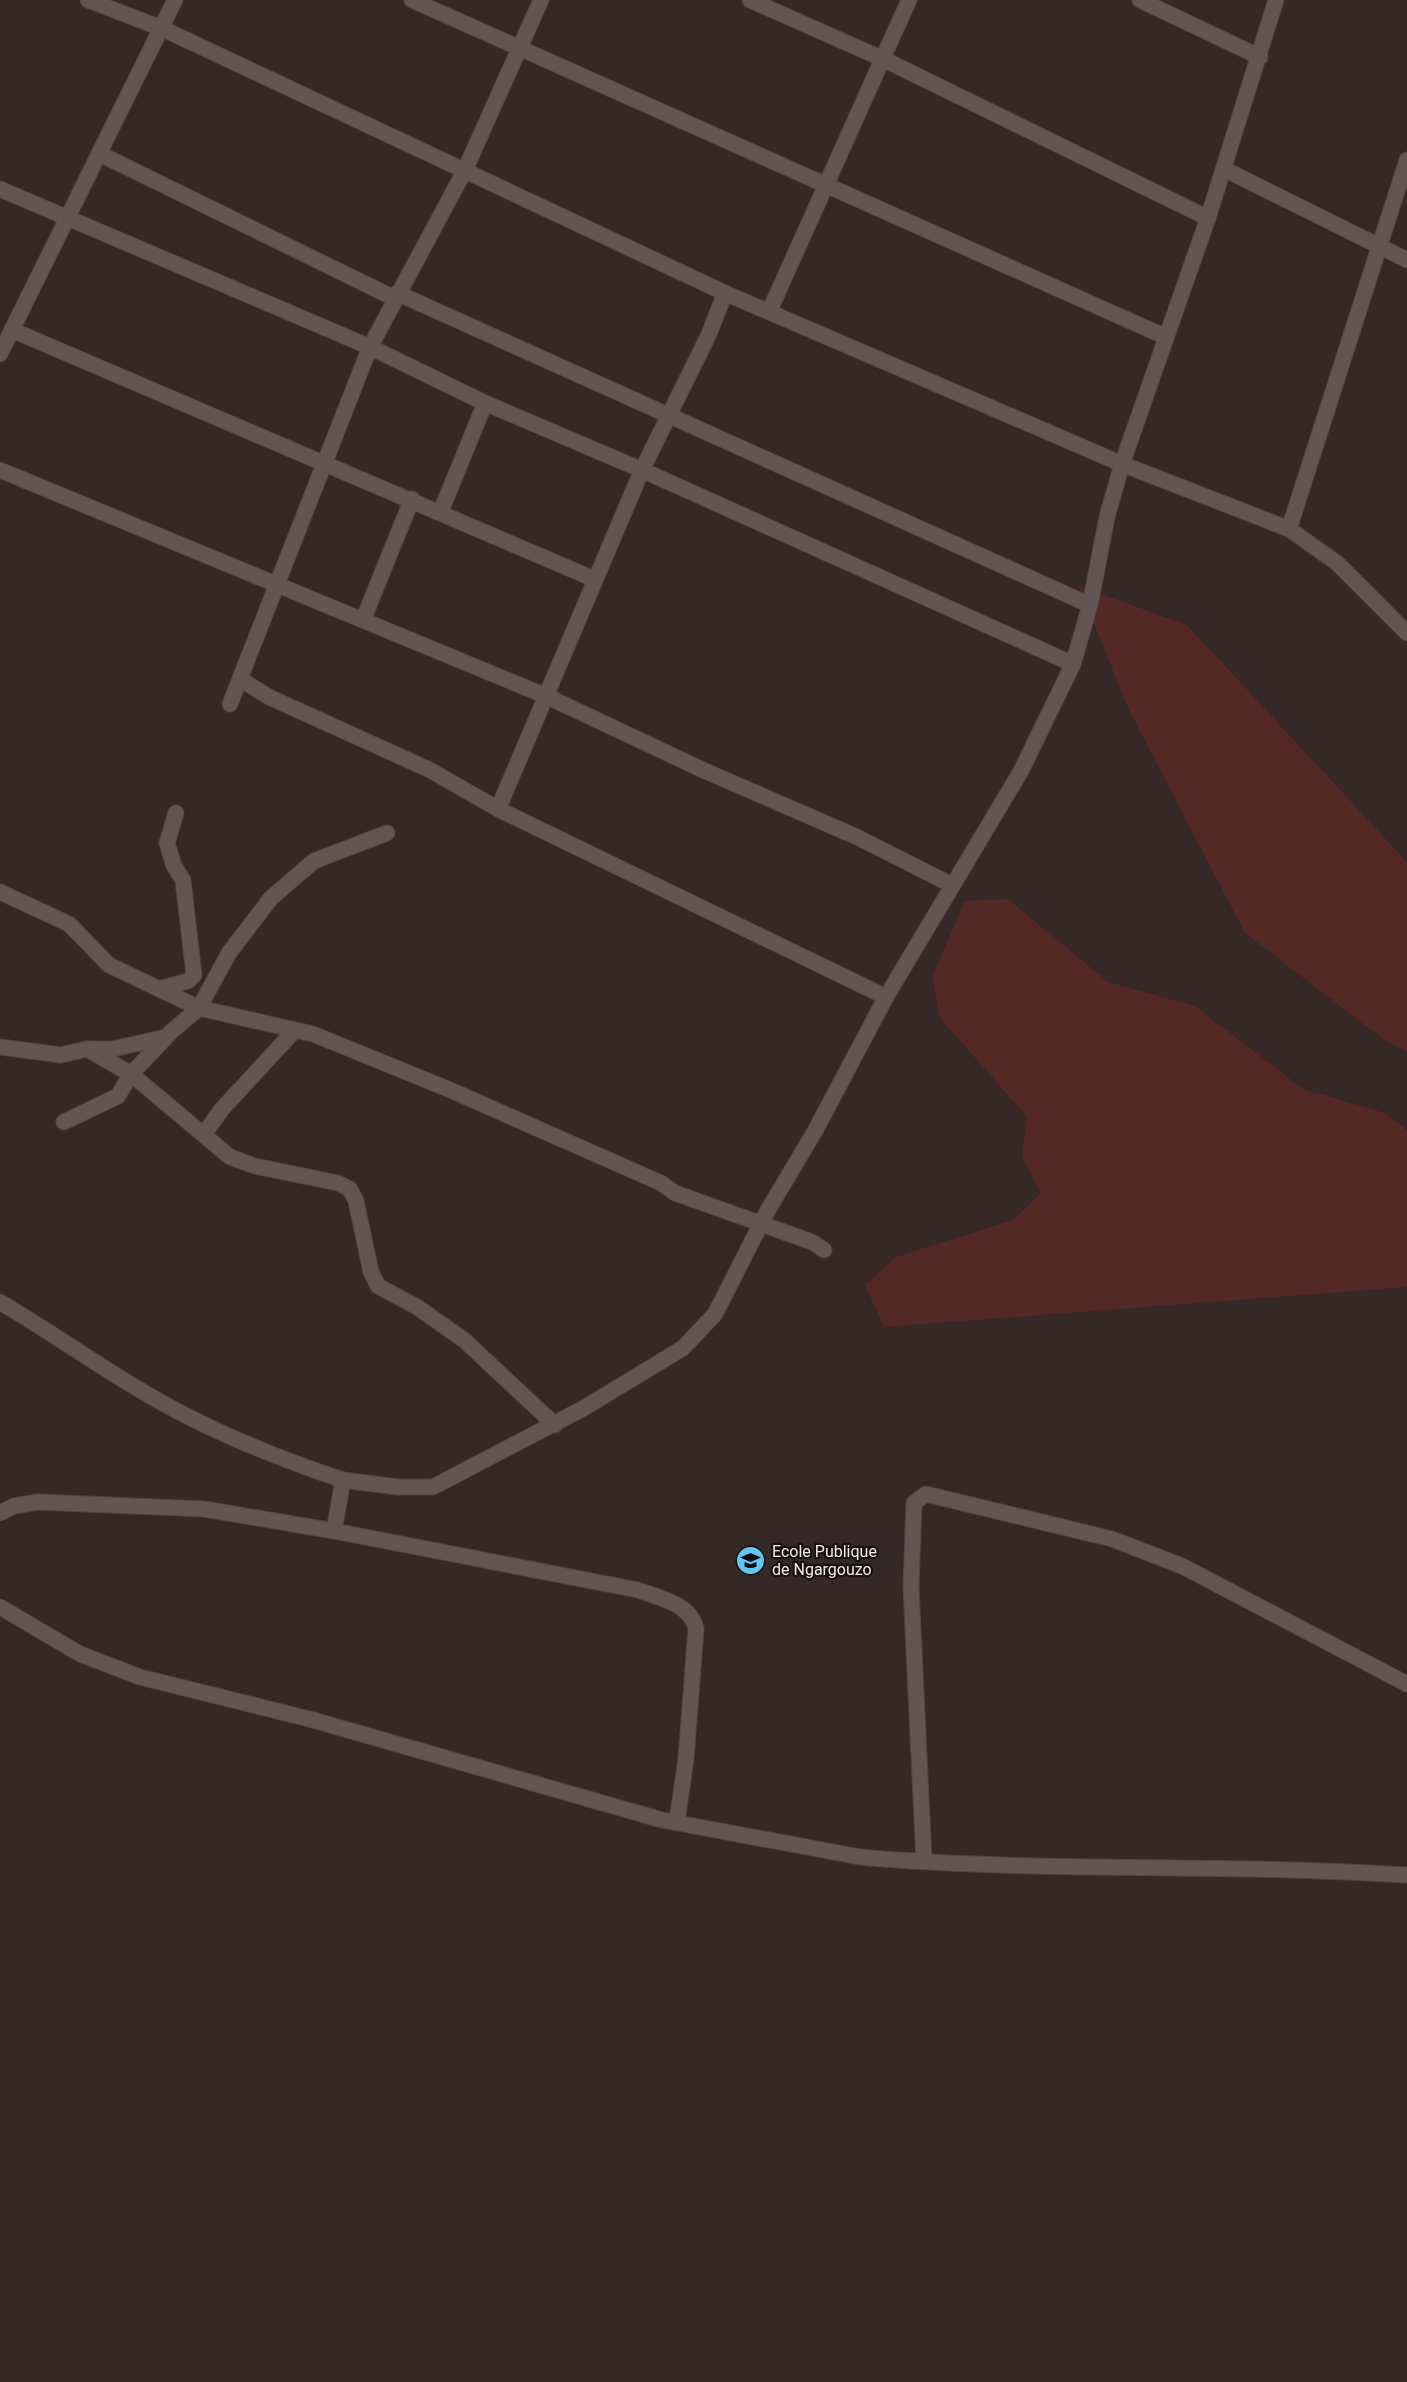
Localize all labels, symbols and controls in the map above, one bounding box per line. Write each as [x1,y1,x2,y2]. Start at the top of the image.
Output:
place label: Ecole Publique de Ngargouzo [772,1542,877,1579]
school or university icon: Ecole Publique de Ngargouzo [735,1544,767,1576]

